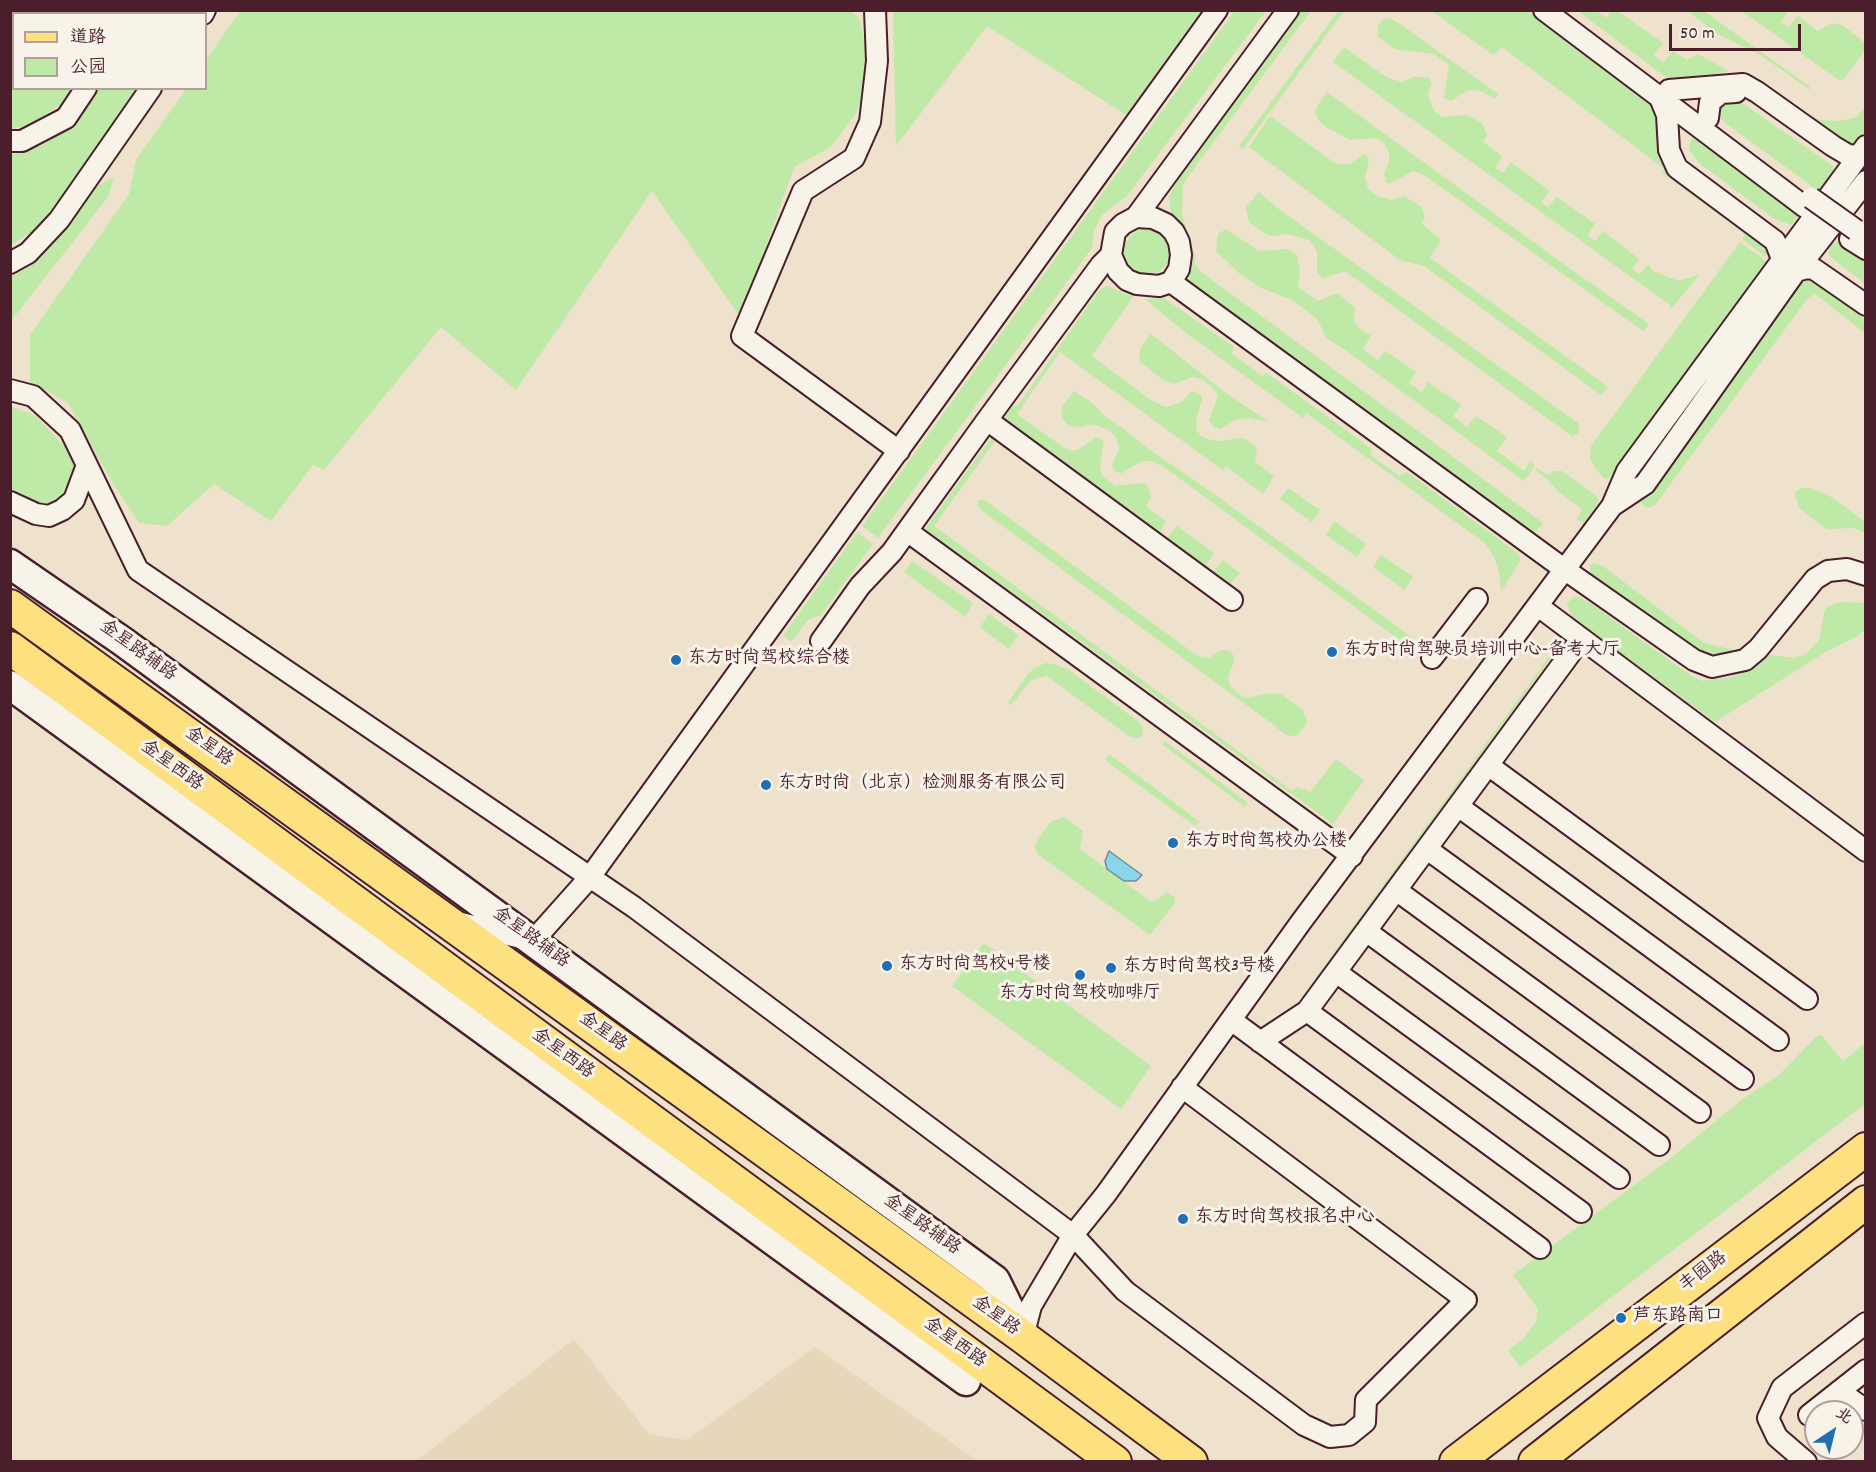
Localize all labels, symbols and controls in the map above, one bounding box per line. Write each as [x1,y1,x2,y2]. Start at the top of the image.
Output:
legend [12,12,207,90]
scale bar [1672,12,1804,50]
text: 50 m [1680,22,1715,47]
text: 道路 [70,26,106,51]
text: 公园 [70,56,106,81]
street label: 金星路辅路 [94,617,180,687]
place label: 东方时尚驾驶员培训中心-备考大厅 [1344,641,1620,663]
marker: 东方时尚驾驶员培训中心-备考大厅 [1325,645,1339,659]
place label: 东方时尚驾校综合楼 [688,649,850,671]
marker: 东方时尚驾校综合楼 [669,653,683,667]
street label: 金星路 [180,723,236,773]
street label: 金星西路 [136,737,206,797]
place label: 东方时尚（北京）检测服务有限公司 [778,774,1066,796]
marker: 东方时尚（北京）检测服务有限公司 [759,778,773,792]
place label: 东方时尚驾校办公楼 [1185,832,1347,854]
marker: 东方时尚驾校办公楼 [1166,836,1180,850]
street label: 金星路辅路 [487,904,573,974]
place label: 东方时尚驾校4号楼 [899,955,1050,977]
place label: 东方时尚驾校3号楼 [1123,957,1275,979]
marker: 东方时尚驾校4号楼 [880,959,894,973]
marker: 东方时尚驾校3号楼 [1104,961,1118,975]
marker: 东方时尚驾校咖啡厅 [1073,968,1087,982]
place label: 东方时尚驾校咖啡厅 [999,984,1161,1006]
street label: 金星路 [574,1008,630,1058]
street label: 金星西路 [527,1025,597,1085]
street label: 金星路辅路 [878,1191,964,1261]
place label: 东方时尚驾校报名中心 [1195,1208,1375,1230]
marker: 东方时尚驾校报名中心 [1176,1212,1190,1226]
street label: 丰园路 [1676,1248,1732,1298]
street label: 金星路 [967,1292,1023,1342]
place label: 芦东路南口 [1633,1307,1723,1329]
marker: 芦东路南口 [1614,1311,1628,1325]
street label: 金星西路 [919,1314,989,1374]
north arrow [1804,1400,1864,1460]
text: 北 [1830,1402,1857,1430]

